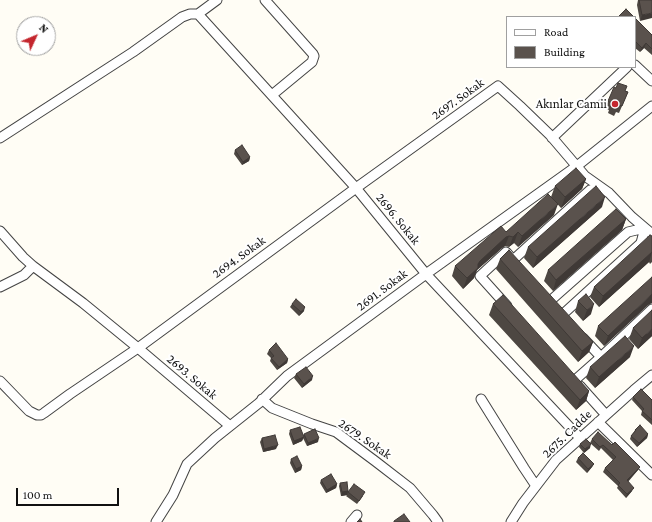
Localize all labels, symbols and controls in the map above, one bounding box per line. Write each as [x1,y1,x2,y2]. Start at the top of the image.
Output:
north arrow [16,16,56,56]
legend [506,16,636,68]
text: N [37,21,51,35]
text: Road [544,25,568,39]
text: Building [544,45,585,59]
street label: 2697. Sokak [429,75,487,123]
place label: Akınlar Camii [536,96,607,112]
marker: Akınlar Camii [610,99,620,109]
street label: 2696. Sokak [372,190,424,248]
street label: 2694. Sokak [209,232,269,282]
street label: 2691. Sokak [353,266,411,314]
street label: 2693. Sokak [164,351,220,403]
street label: 2675. Cadde [539,407,595,461]
street label: 2679. Sokak [335,416,395,462]
scale bar [18,480,121,506]
text: 100 m [23,488,52,502]

